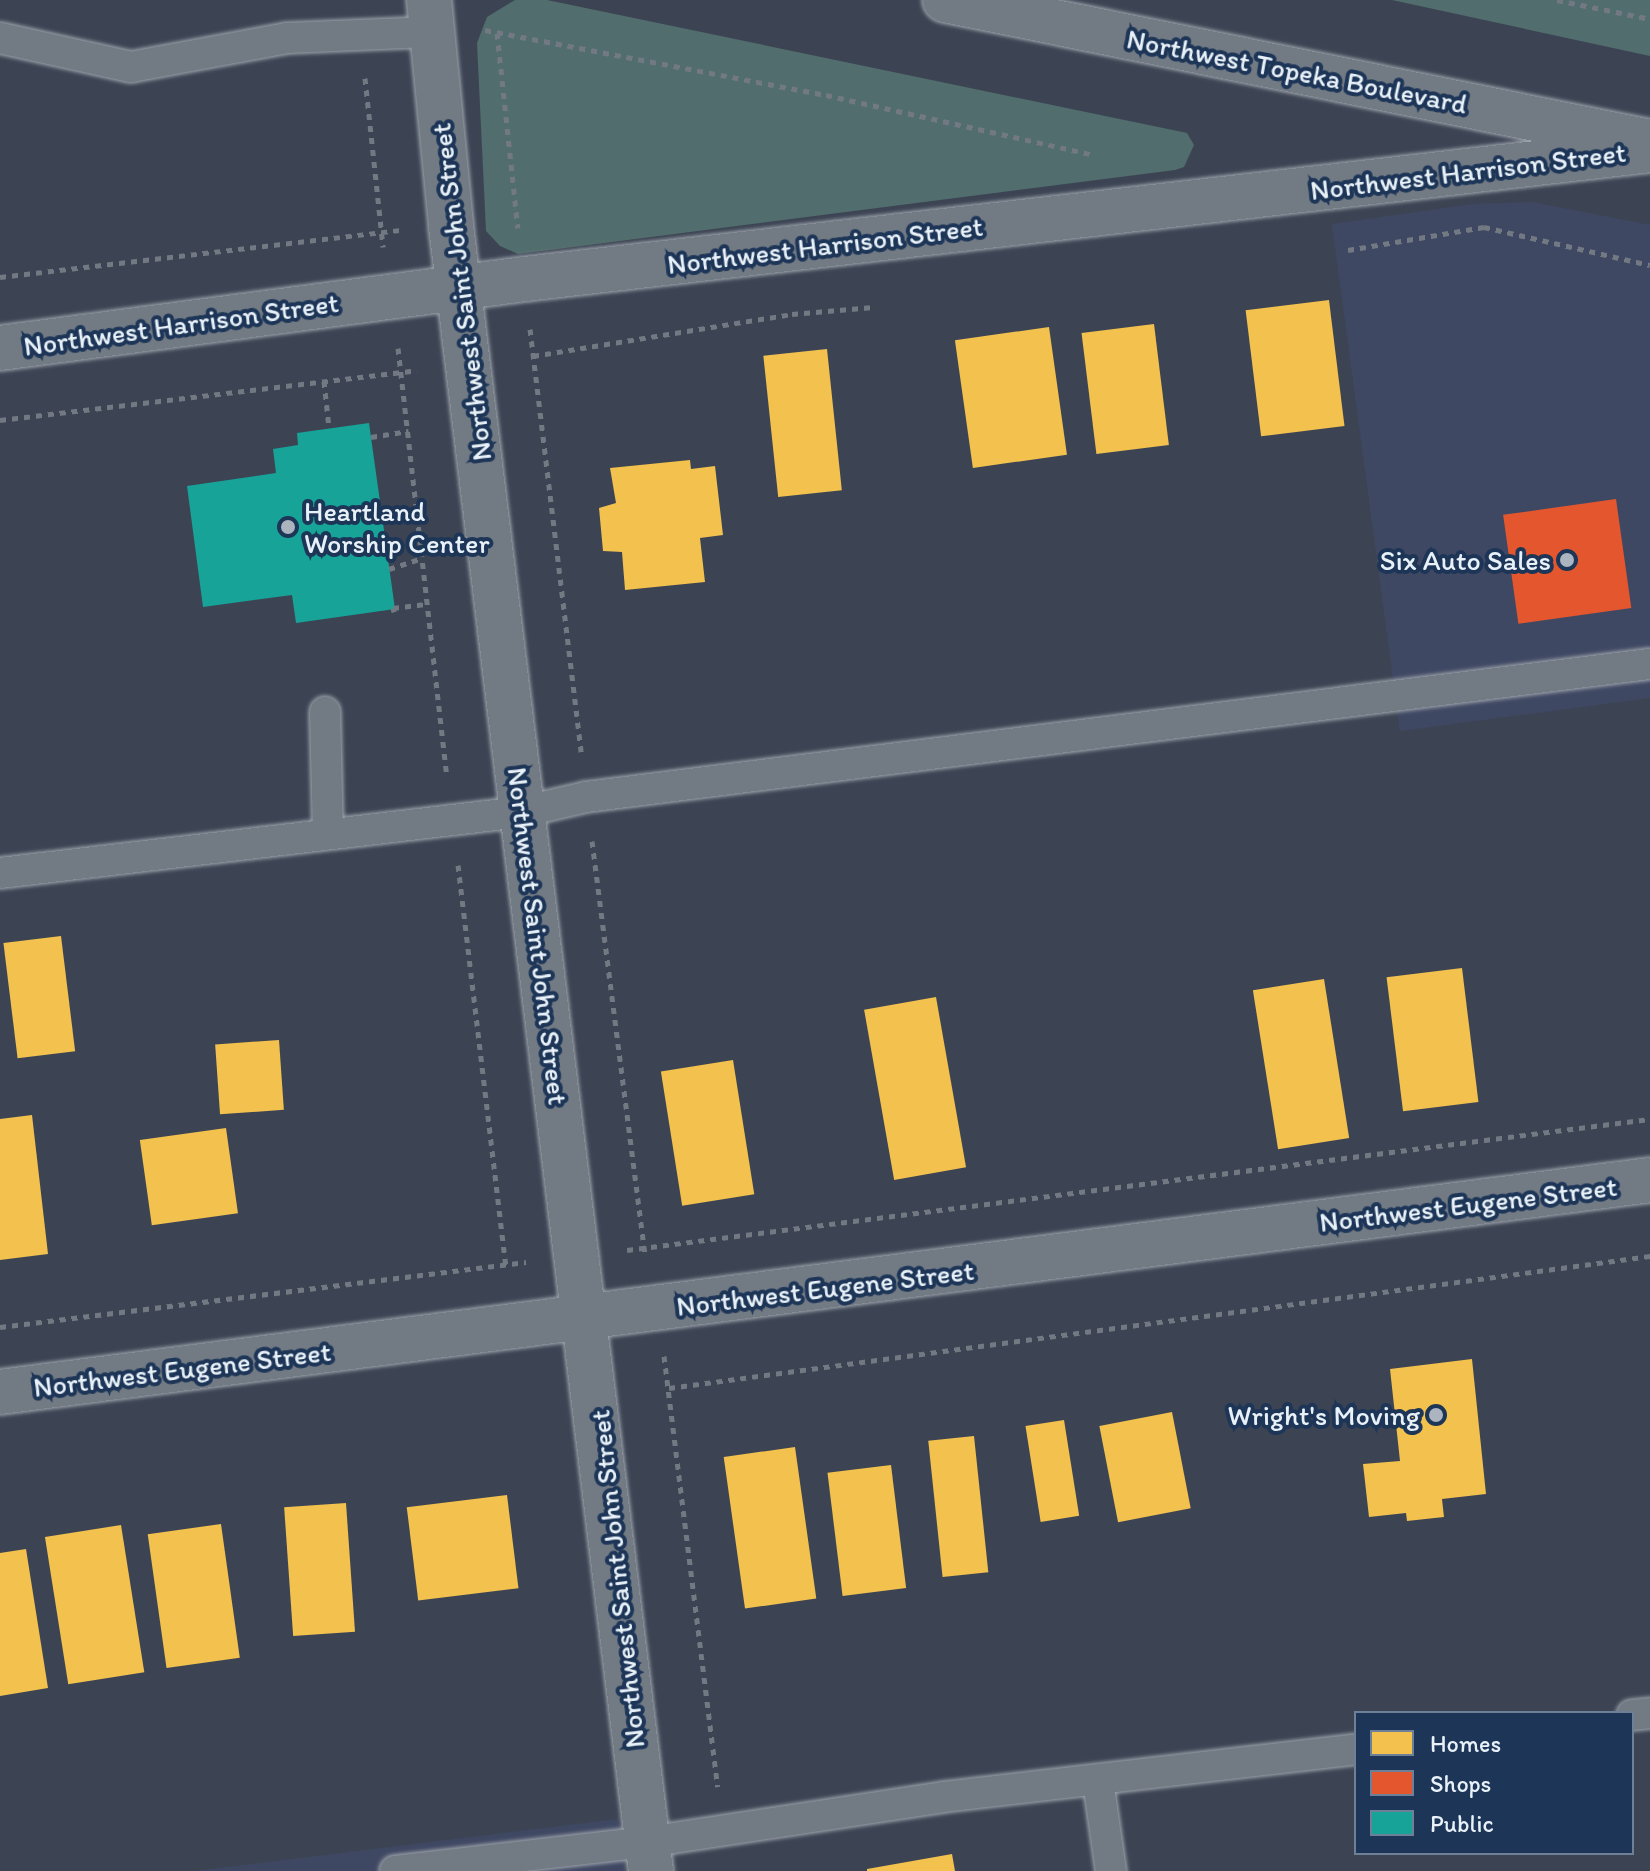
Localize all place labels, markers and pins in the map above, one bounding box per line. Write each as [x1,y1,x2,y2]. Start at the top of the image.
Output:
place label: Heartland Worship Center [304,494,490,560]
marker: Heartland Worship Center [279,518,297,536]
place label: Six Auto Sales [1380,543,1551,577]
marker: Six Auto Sales [1558,551,1576,569]
place label: Wright's Moving [1228,1398,1420,1432]
marker: Wright's Moving [1427,1406,1445,1424]

